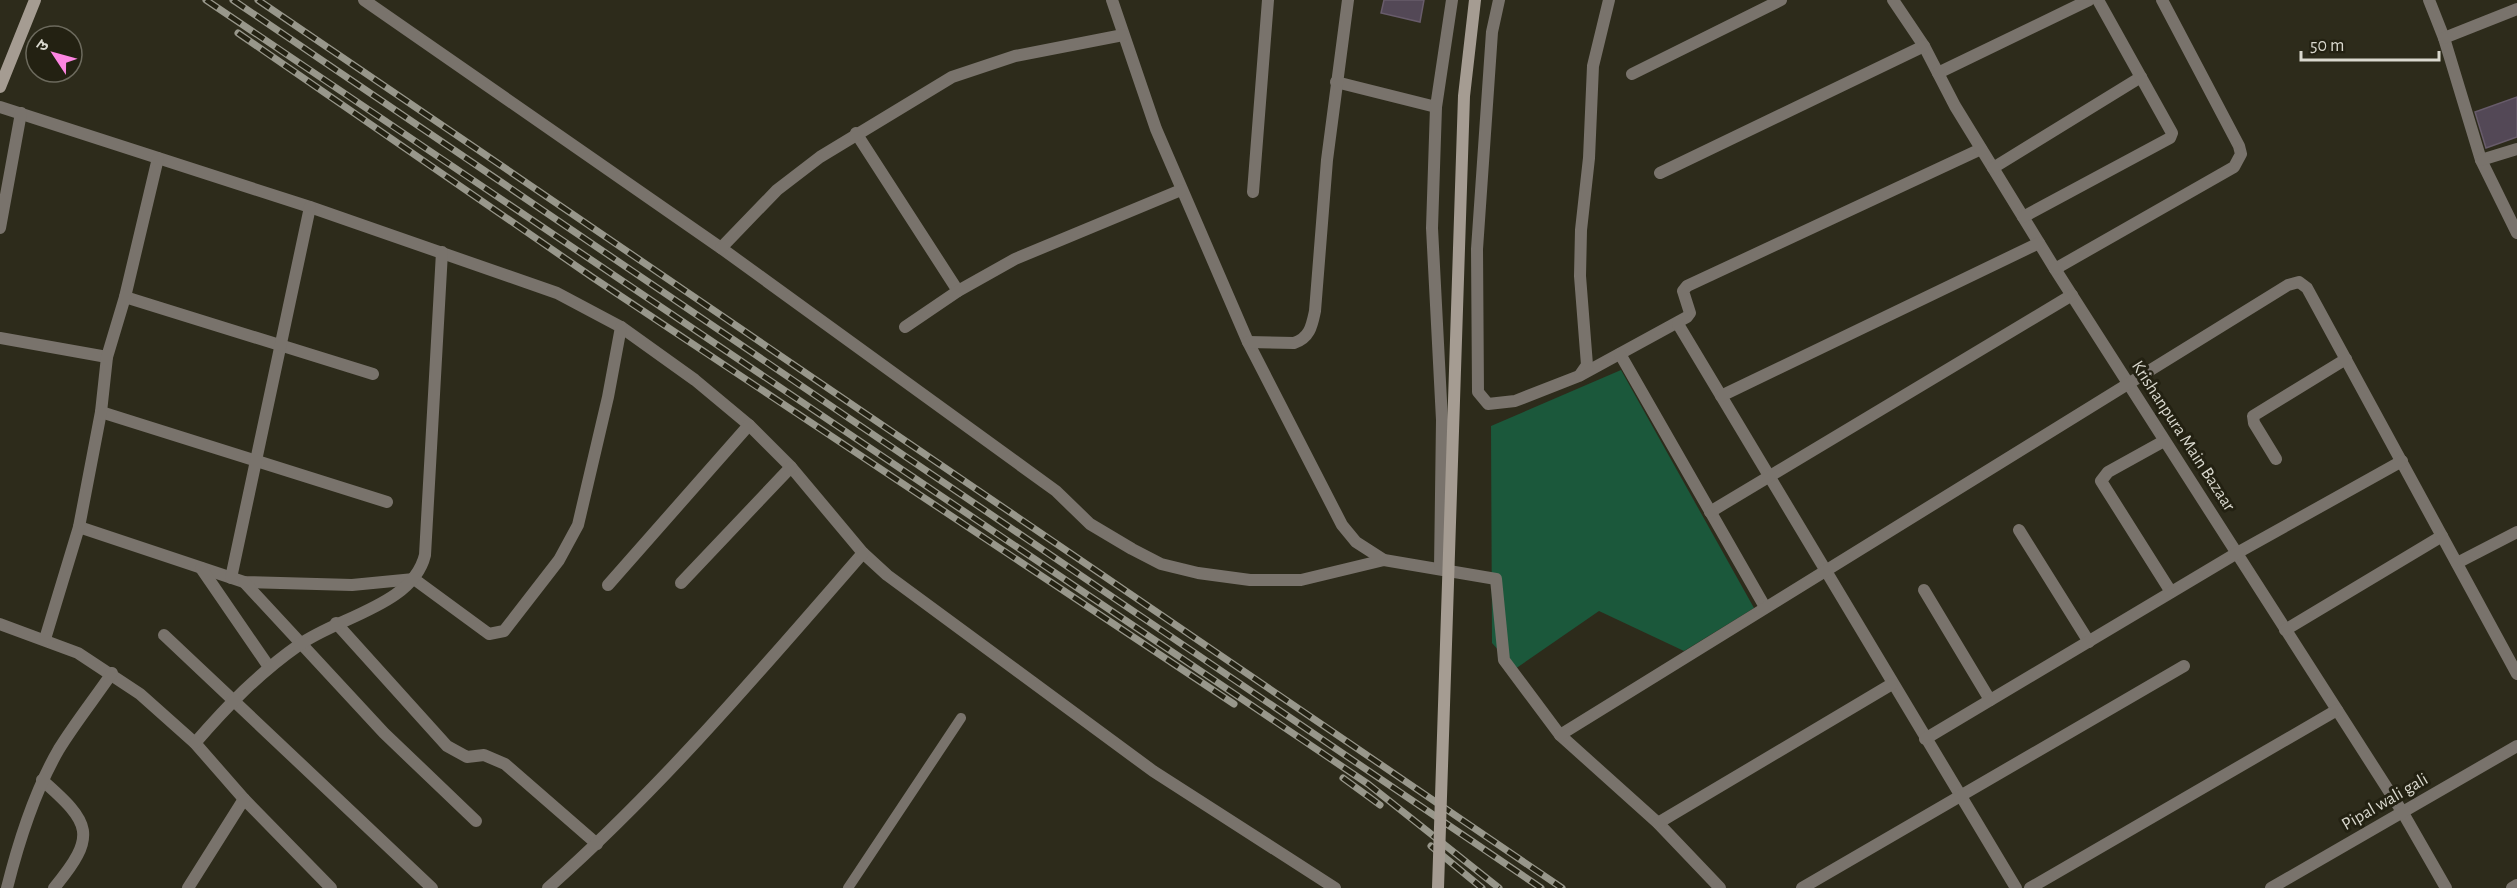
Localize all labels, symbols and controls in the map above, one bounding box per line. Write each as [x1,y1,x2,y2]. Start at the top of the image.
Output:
north arrow [24,24,84,84]
scale bar [2301,24,2439,62]
text: उ [33,37,52,54]
text: 50 m [2310,37,2344,55]
street label: Krishanpura Main Bazaar [2128,358,2238,514]
street label: Pipal wali gali [2339,770,2431,834]

